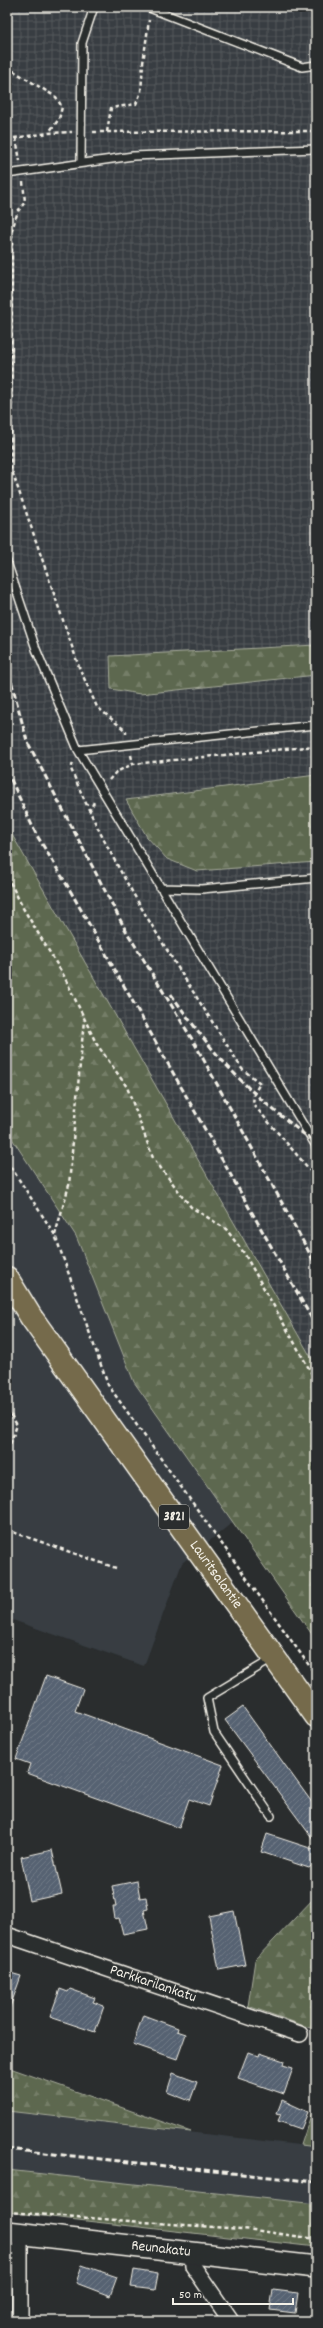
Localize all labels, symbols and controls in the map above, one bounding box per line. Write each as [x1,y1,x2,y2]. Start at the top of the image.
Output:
road number: 3821 [159,1505,189,1529]
street label: Lauritsalantie [183,1536,248,1614]
street label: Parkkarilankatu [107,1959,199,2009]
street label: Reunakatu [130,2235,192,2264]
scale bar [173,2280,293,2306]
text: 50 m [179,2287,202,2304]

